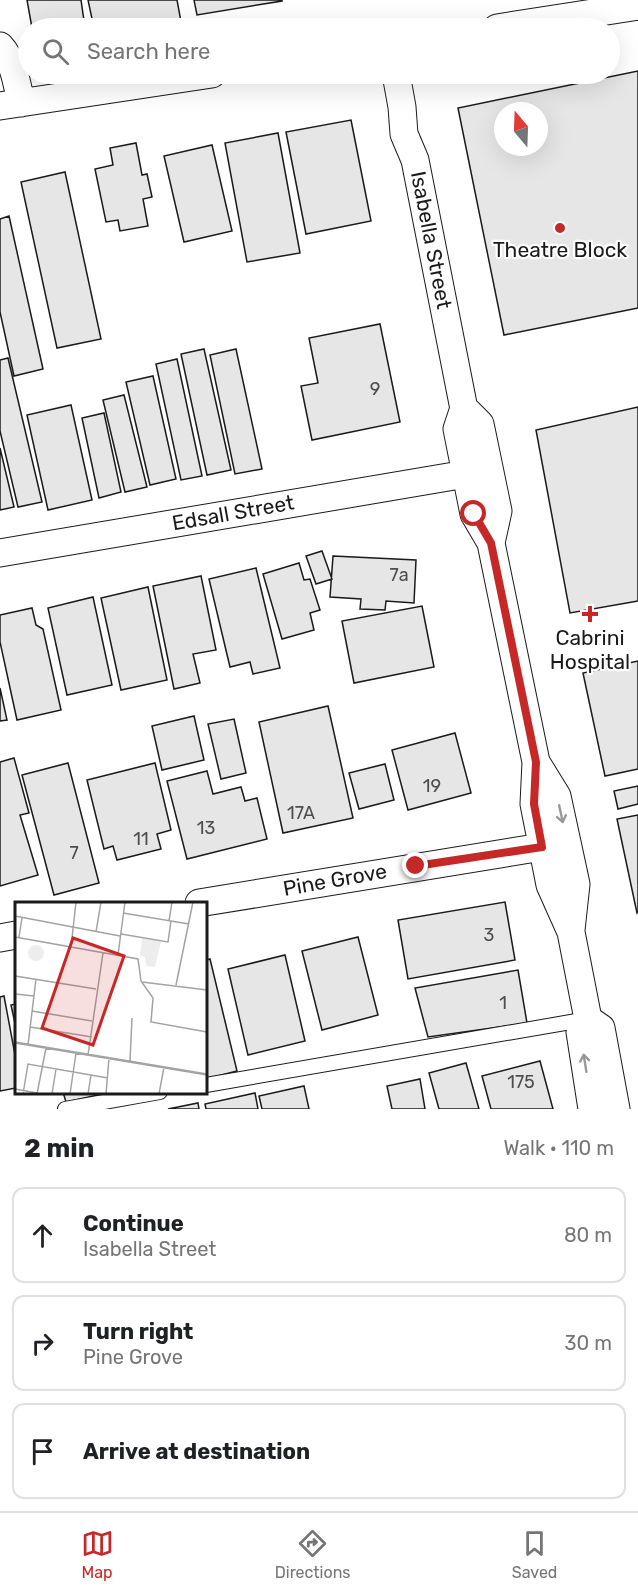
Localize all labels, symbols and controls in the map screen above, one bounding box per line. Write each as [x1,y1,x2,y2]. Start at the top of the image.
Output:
search box [18,18,620,84]
icon: search [39,35,72,68]
text: Search here [87,38,210,65]
north arrow [494,102,548,156]
street label: Isabella Street [406,169,457,311]
marker: Theatre Block [553,221,567,235]
place label: Theatre Block [493,237,627,262]
house number: 9 [370,378,380,400]
street label: Edsall Street [170,489,296,536]
route start [460,500,486,526]
house number: 7a [389,564,409,586]
marker: Cabrini Hospital [581,605,599,623]
place label: Cabrini Hospital [550,625,630,674]
house number: 19 [423,775,441,797]
house number: 17A [287,802,315,824]
one-way arrow [556,804,567,823]
house number: 13 [197,817,215,839]
house number: 11 [133,828,149,850]
house number: 7 [69,842,79,864]
route end [402,852,428,878]
street label: Pine Grove [281,858,389,901]
inset map [15,902,207,1094]
house number: 3 [484,924,494,946]
house number: 1 [499,992,507,1014]
one-way arrow [579,1053,590,1073]
house number: 175 [507,1071,535,1093]
text: 2 min [24,1133,94,1164]
text: Walk · 110 m [503,1136,614,1160]
text: Continue [83,1210,184,1237]
icon: ahead [26,1219,59,1252]
text: 80 m [564,1223,612,1247]
text: Isabella Street [83,1237,216,1261]
text: Turn right [83,1318,193,1345]
icon: right [26,1327,59,1360]
text: 30 m [565,1331,612,1355]
text: Pine Grove [83,1345,183,1369]
icon: arrive [26,1435,59,1468]
text: Arrive at destination [83,1438,310,1465]
tab: Map [81,1527,114,1582]
tab: Directions [275,1527,351,1582]
tab: Saved [512,1527,557,1582]

